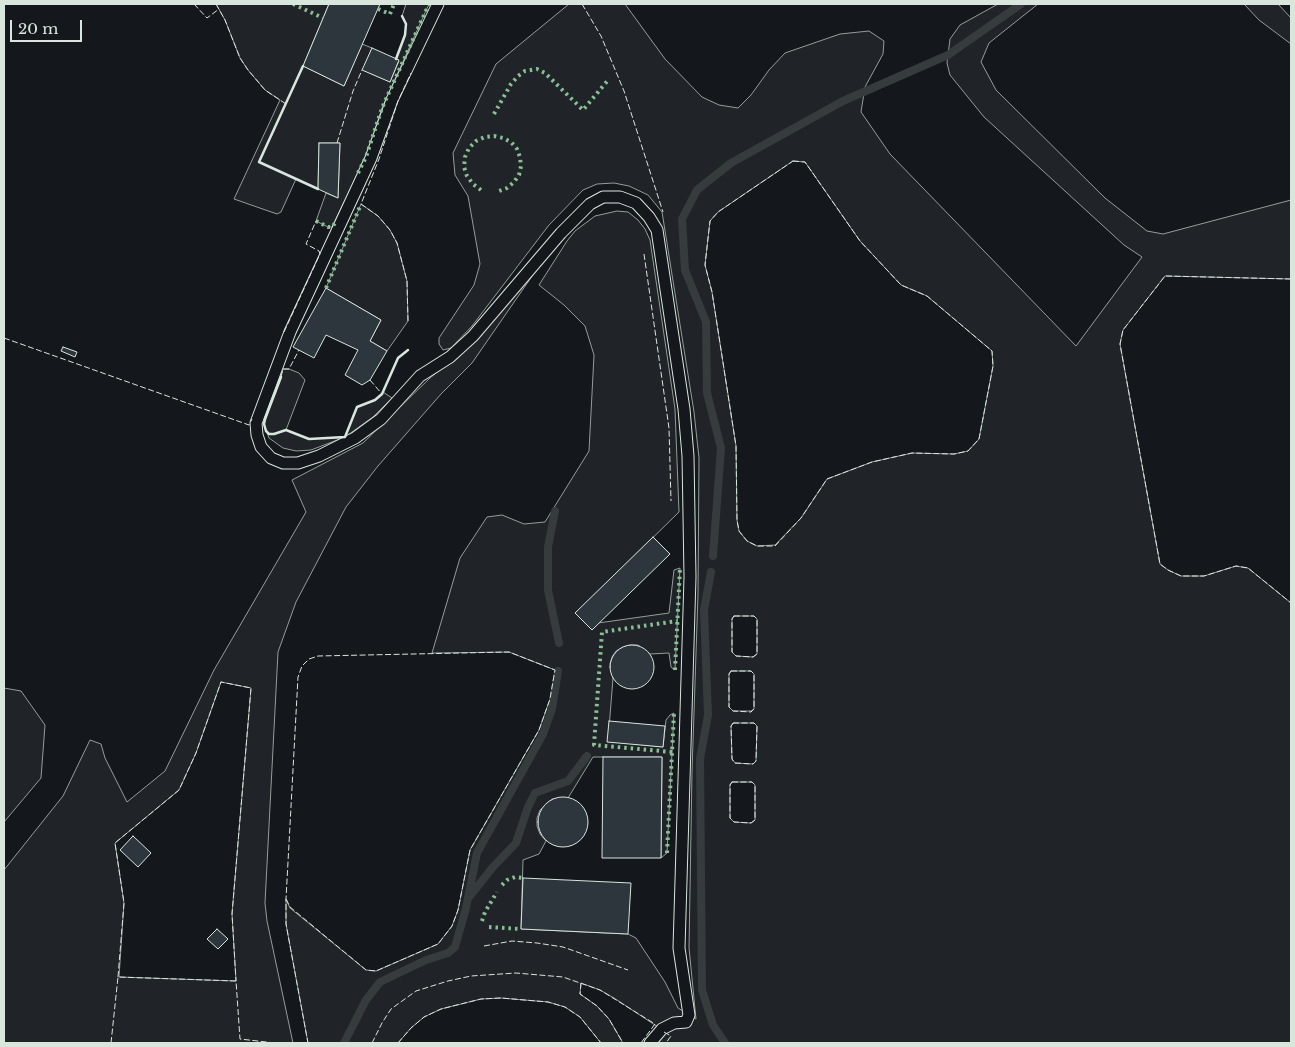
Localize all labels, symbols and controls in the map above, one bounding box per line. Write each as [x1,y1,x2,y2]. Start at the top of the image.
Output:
scale bar [12,10,85,42]
text: 20 m [18,19,58,38]

